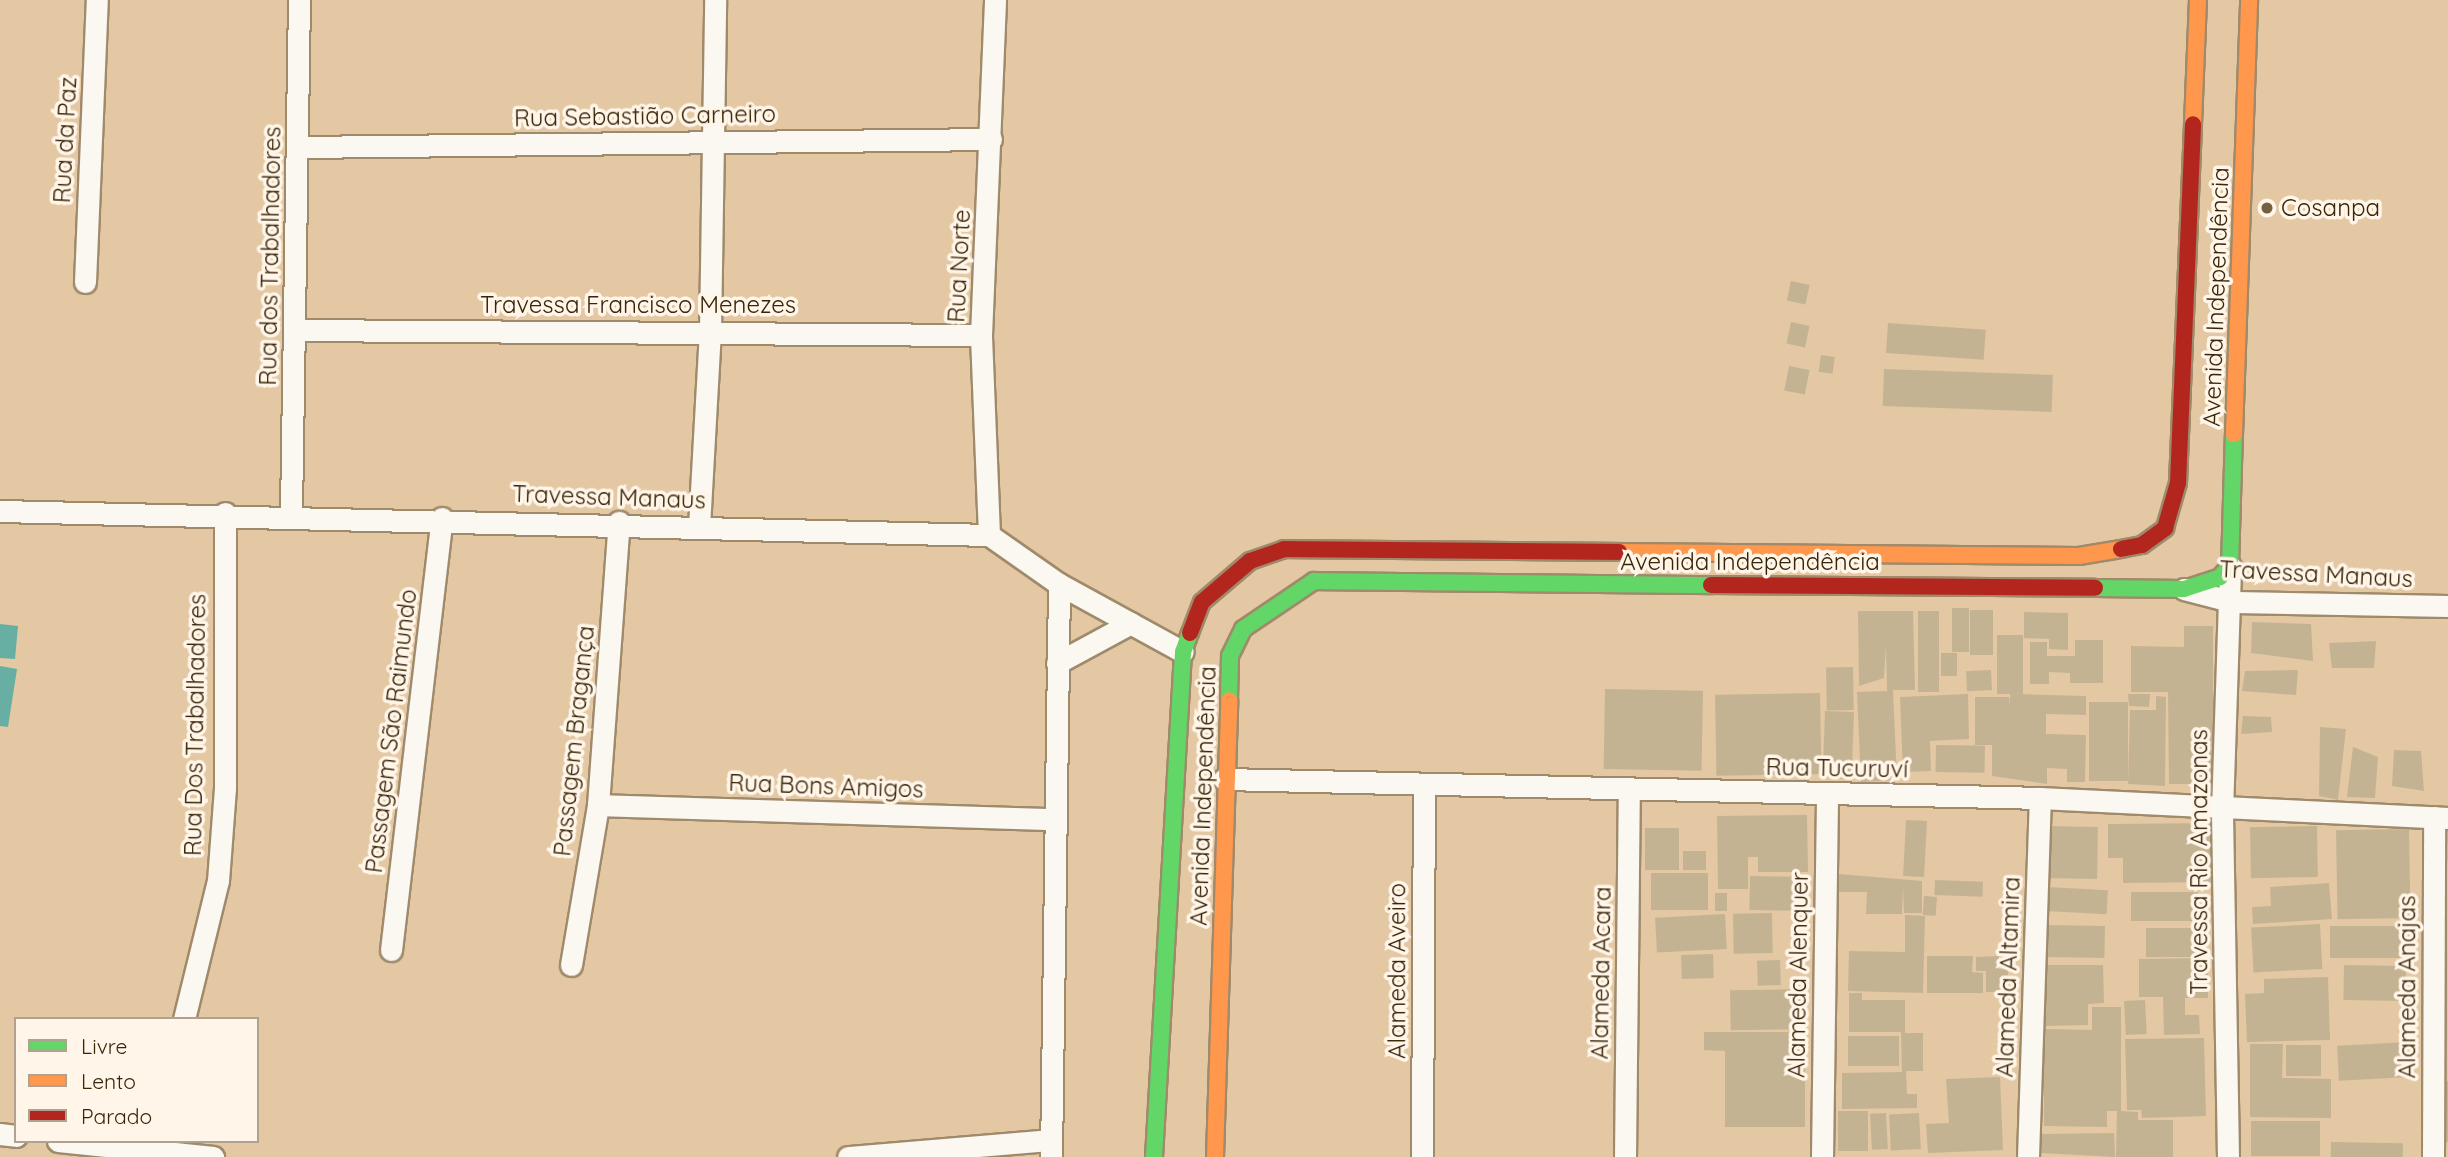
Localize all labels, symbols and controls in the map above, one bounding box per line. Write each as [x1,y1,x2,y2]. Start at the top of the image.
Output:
street label: Rua da Paz [47,76,83,204]
street label: Rua Sebastião Carneiro [514,99,776,133]
street label: Rua dos Trabalhadores [253,126,287,386]
street label: Avenida Independência [2197,167,2235,427]
place label: Cosanpa [2281,194,2380,222]
marker: Cosanpa [2259,200,2275,216]
street label: Rua Norte [942,209,976,323]
street label: Travessa Francisco Menezes [480,291,796,319]
street label: Travessa Manaus [512,479,706,515]
street label: Avenida Independência [1620,548,1880,576]
street label: Travessa Manaus [2219,555,2413,593]
street label: Passagem São Raimundo [359,587,423,875]
street label: Rua Dos Trabalhadores [178,594,212,856]
street label: Passagem Bragança [548,624,600,858]
street label: Avenida Independência [1184,666,1222,926]
street label: Travessa Rio Amazonas [2185,729,2213,995]
street label: Rua Tucuruví [1765,752,1909,784]
street label: Rua Bons Amigos [728,768,924,804]
street label: Alameda Alenquer [1782,872,1814,1078]
street label: Alameda Altamira [1990,876,2026,1078]
street label: Alameda Aveiro [1383,883,1411,1059]
street label: Alameda Acara [1585,886,1617,1060]
street label: Alameda Anajas [2393,896,2421,1078]
legend [14,1017,259,1143]
text: Livre [81,1033,127,1059]
text: Lento [81,1068,136,1094]
text: Parado [81,1103,152,1129]

